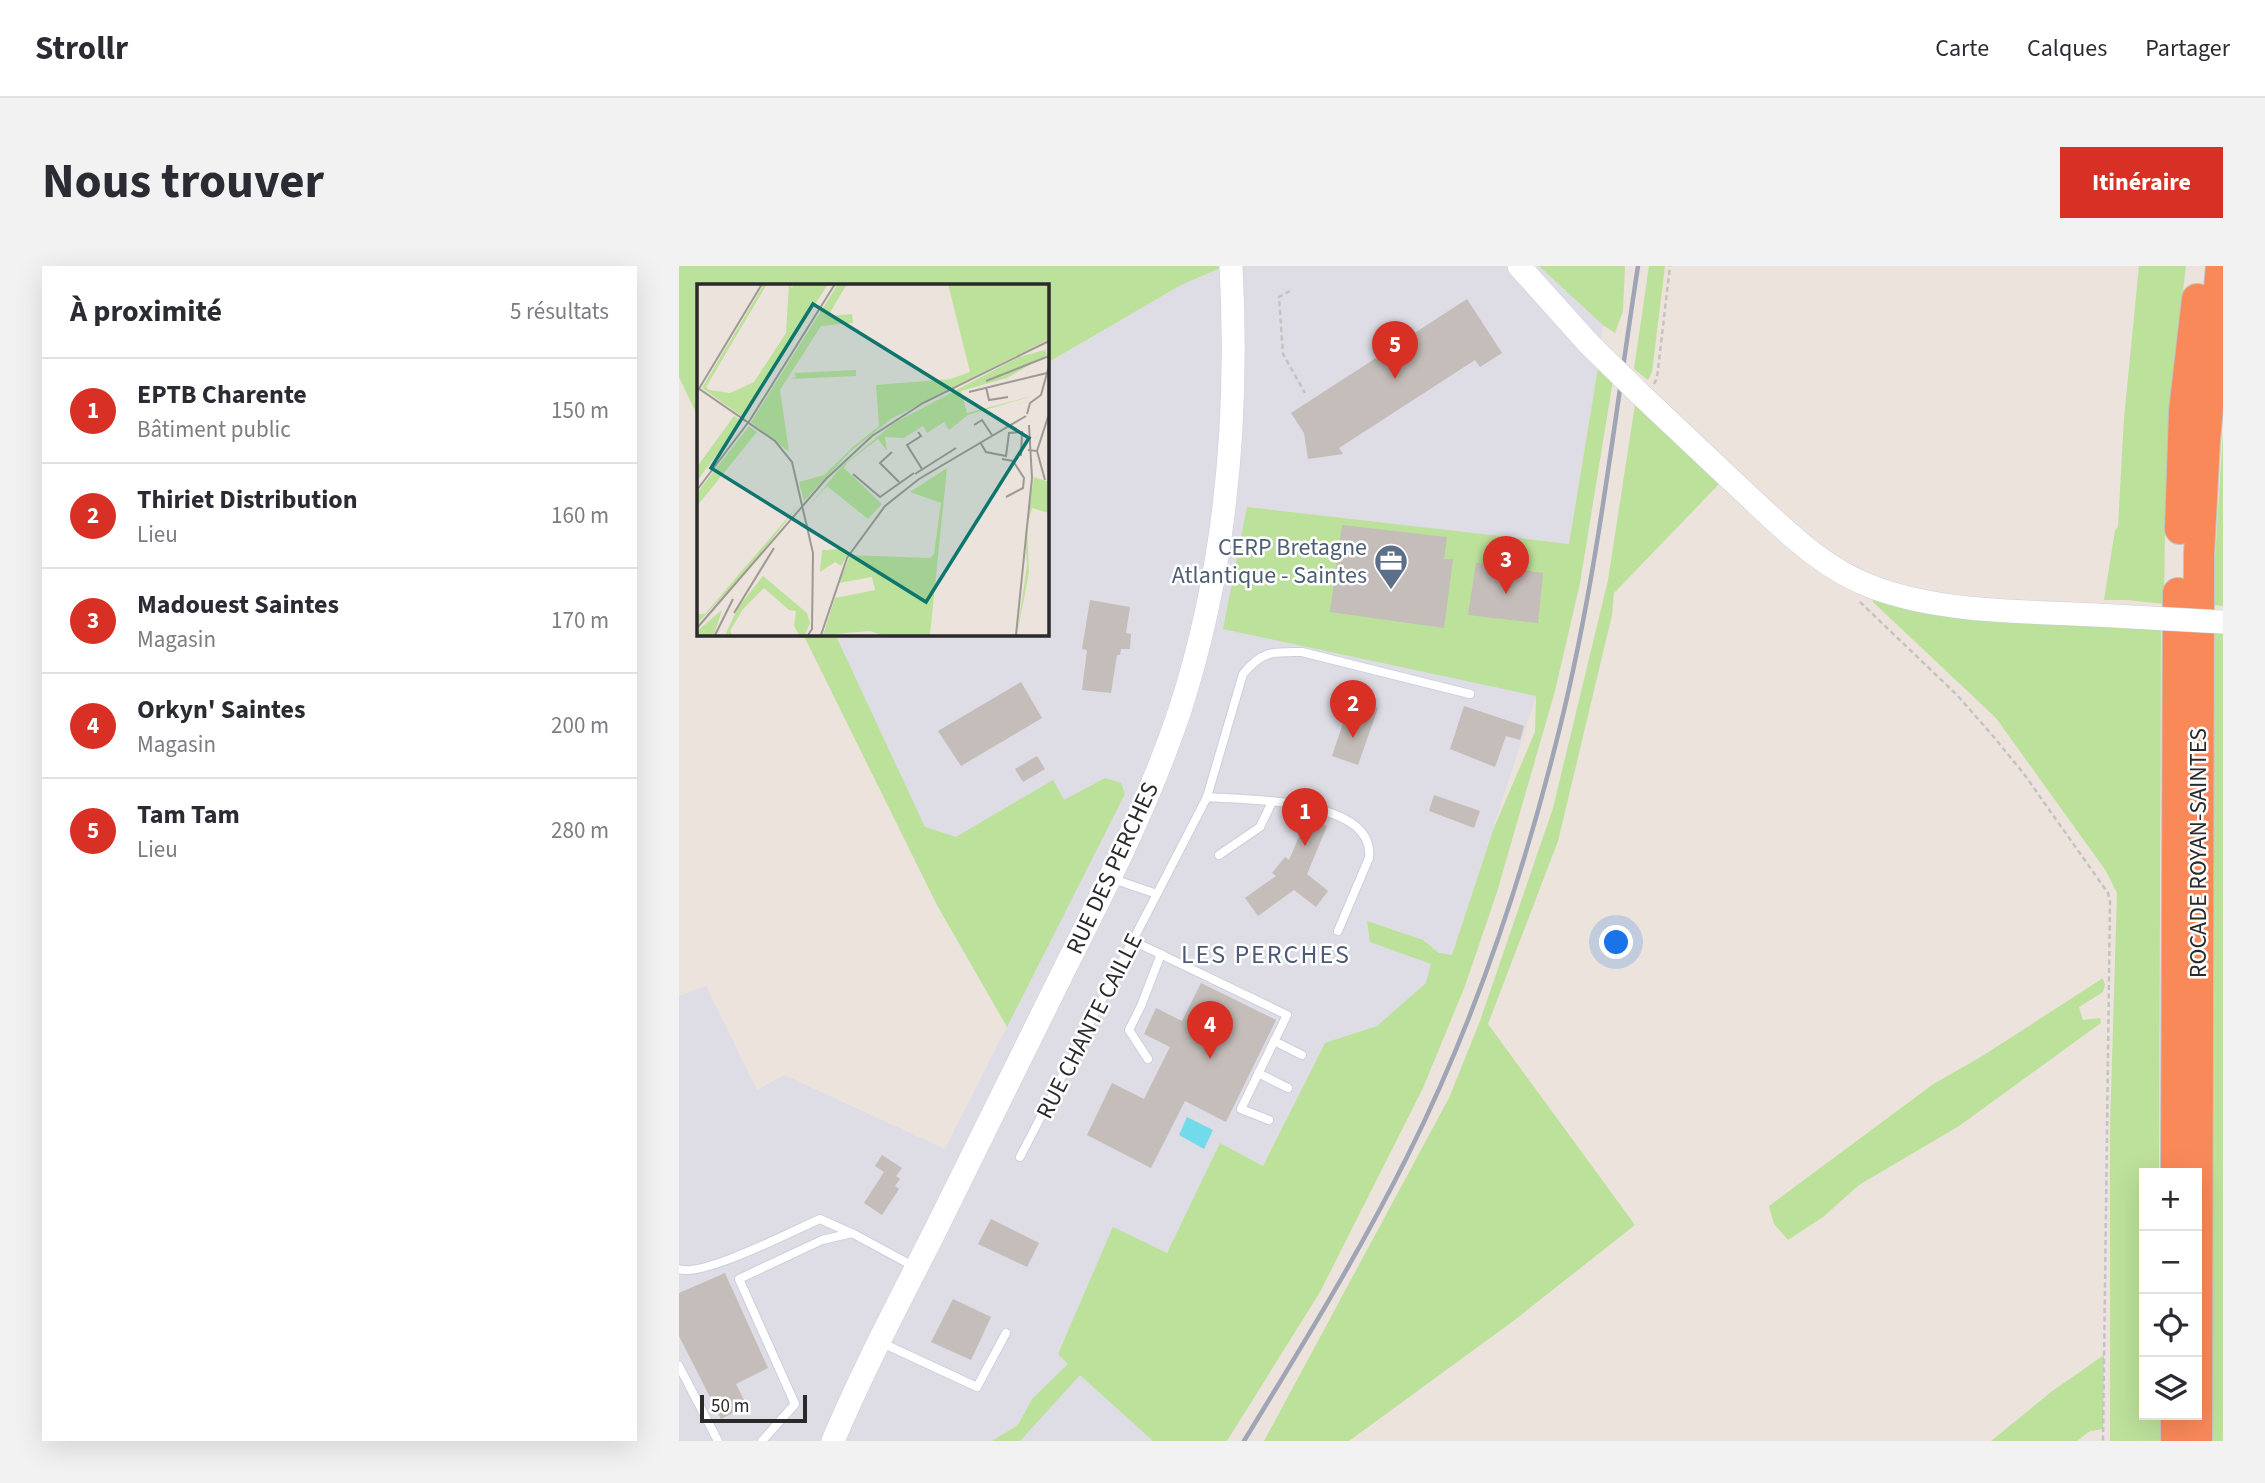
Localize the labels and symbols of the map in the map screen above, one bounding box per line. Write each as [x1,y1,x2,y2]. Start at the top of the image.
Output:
inset map [697,284,1048,635]
pin: 5 [1372,321,1418,379]
place label: CERP Bretagne Atlantique - Saintes [1172,530,1367,593]
pin: 3 [1483,536,1529,594]
office icon: CERP Bretagne Atlantique - Saintes [1372,542,1410,591]
pin: 2 [1330,680,1376,738]
street label: ROCADE ROYAN-SAINTES [2181,728,2216,978]
street label: RUE DES PERCHES [1057,776,1168,960]
pin: 1 [1282,788,1328,846]
your location [1599,925,1633,959]
street label: RUE CHANTE CAILLE [1028,927,1151,1125]
district label: LES PERCHES [1181,936,1351,973]
pin: 4 [1187,1001,1233,1059]
scale bar [700,1392,807,1424]

